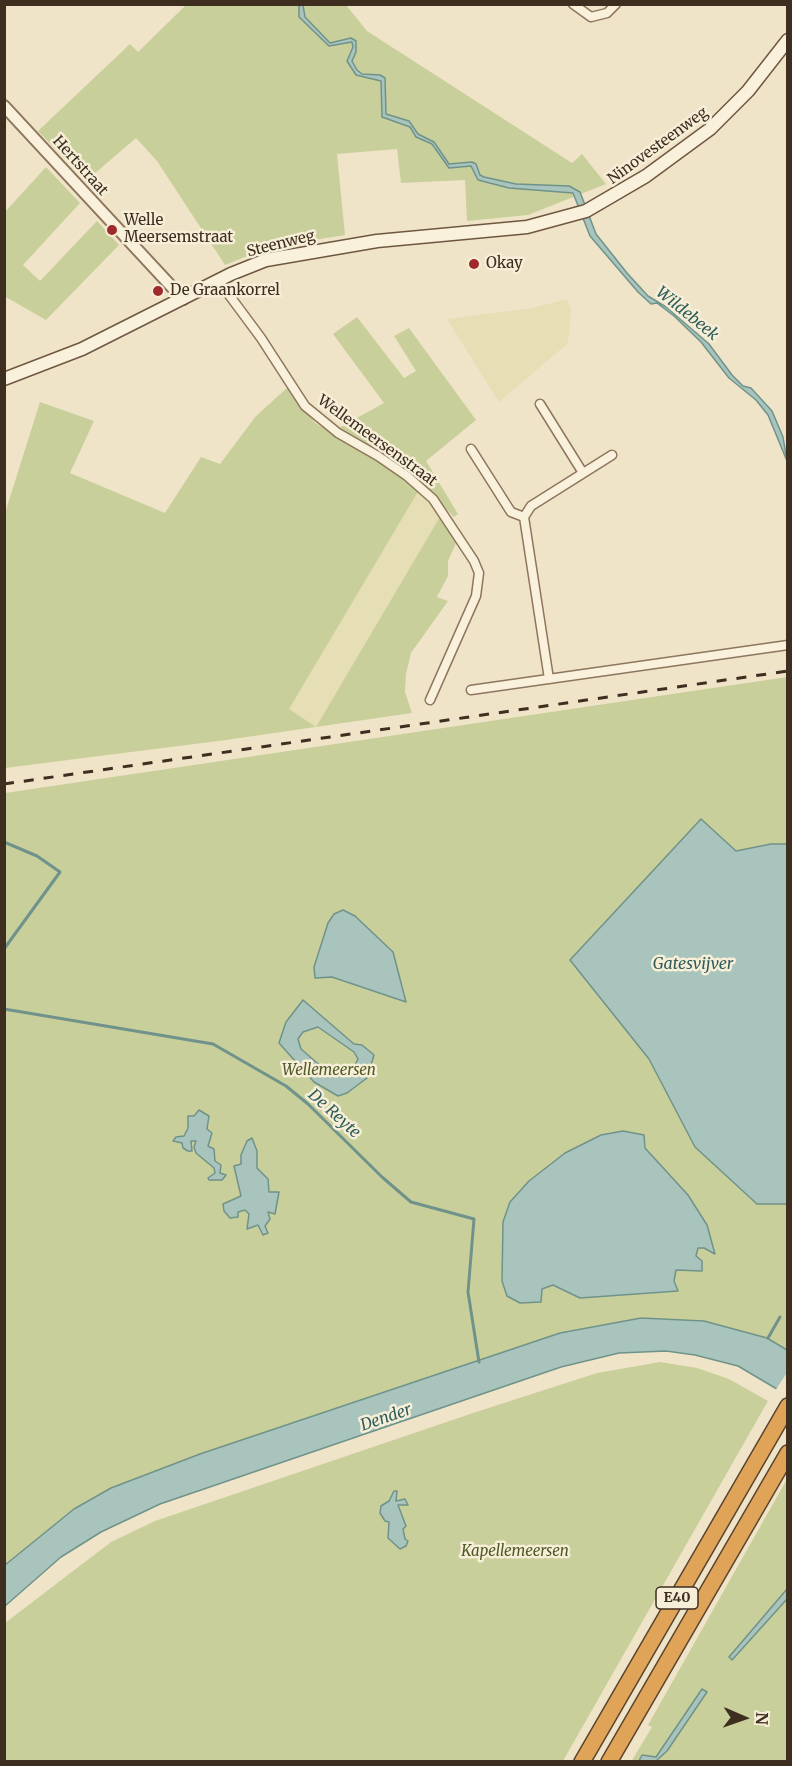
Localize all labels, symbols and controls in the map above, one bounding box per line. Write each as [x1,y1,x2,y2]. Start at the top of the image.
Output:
street label: Ninovesteenweg [604,104,712,188]
street label: Hertstraat [49,132,111,200]
place label: Welle Meersemstraat [124,212,233,247]
marker: Welle Meersemstraat [105,223,119,237]
street label: Steenweg [245,227,317,261]
place label: Okay [486,255,523,273]
marker: Okay [467,257,481,271]
place label: De Graankorrel [170,282,280,300]
water label: Wildebeek [652,283,722,345]
marker: De Graankorrel [151,284,165,298]
street label: Wellemeersenstraat [314,392,440,490]
water label: Gatesvijver [653,954,733,974]
park label: Wellemeersen [282,1062,376,1080]
water label: De Reyte [304,1086,364,1142]
water label: Dender [358,1400,414,1436]
park label: Kapellemeersen [461,1543,569,1561]
road number: E40 [656,1587,698,1609]
north arrow [714,1688,774,1748]
text: N [752,1712,772,1725]

